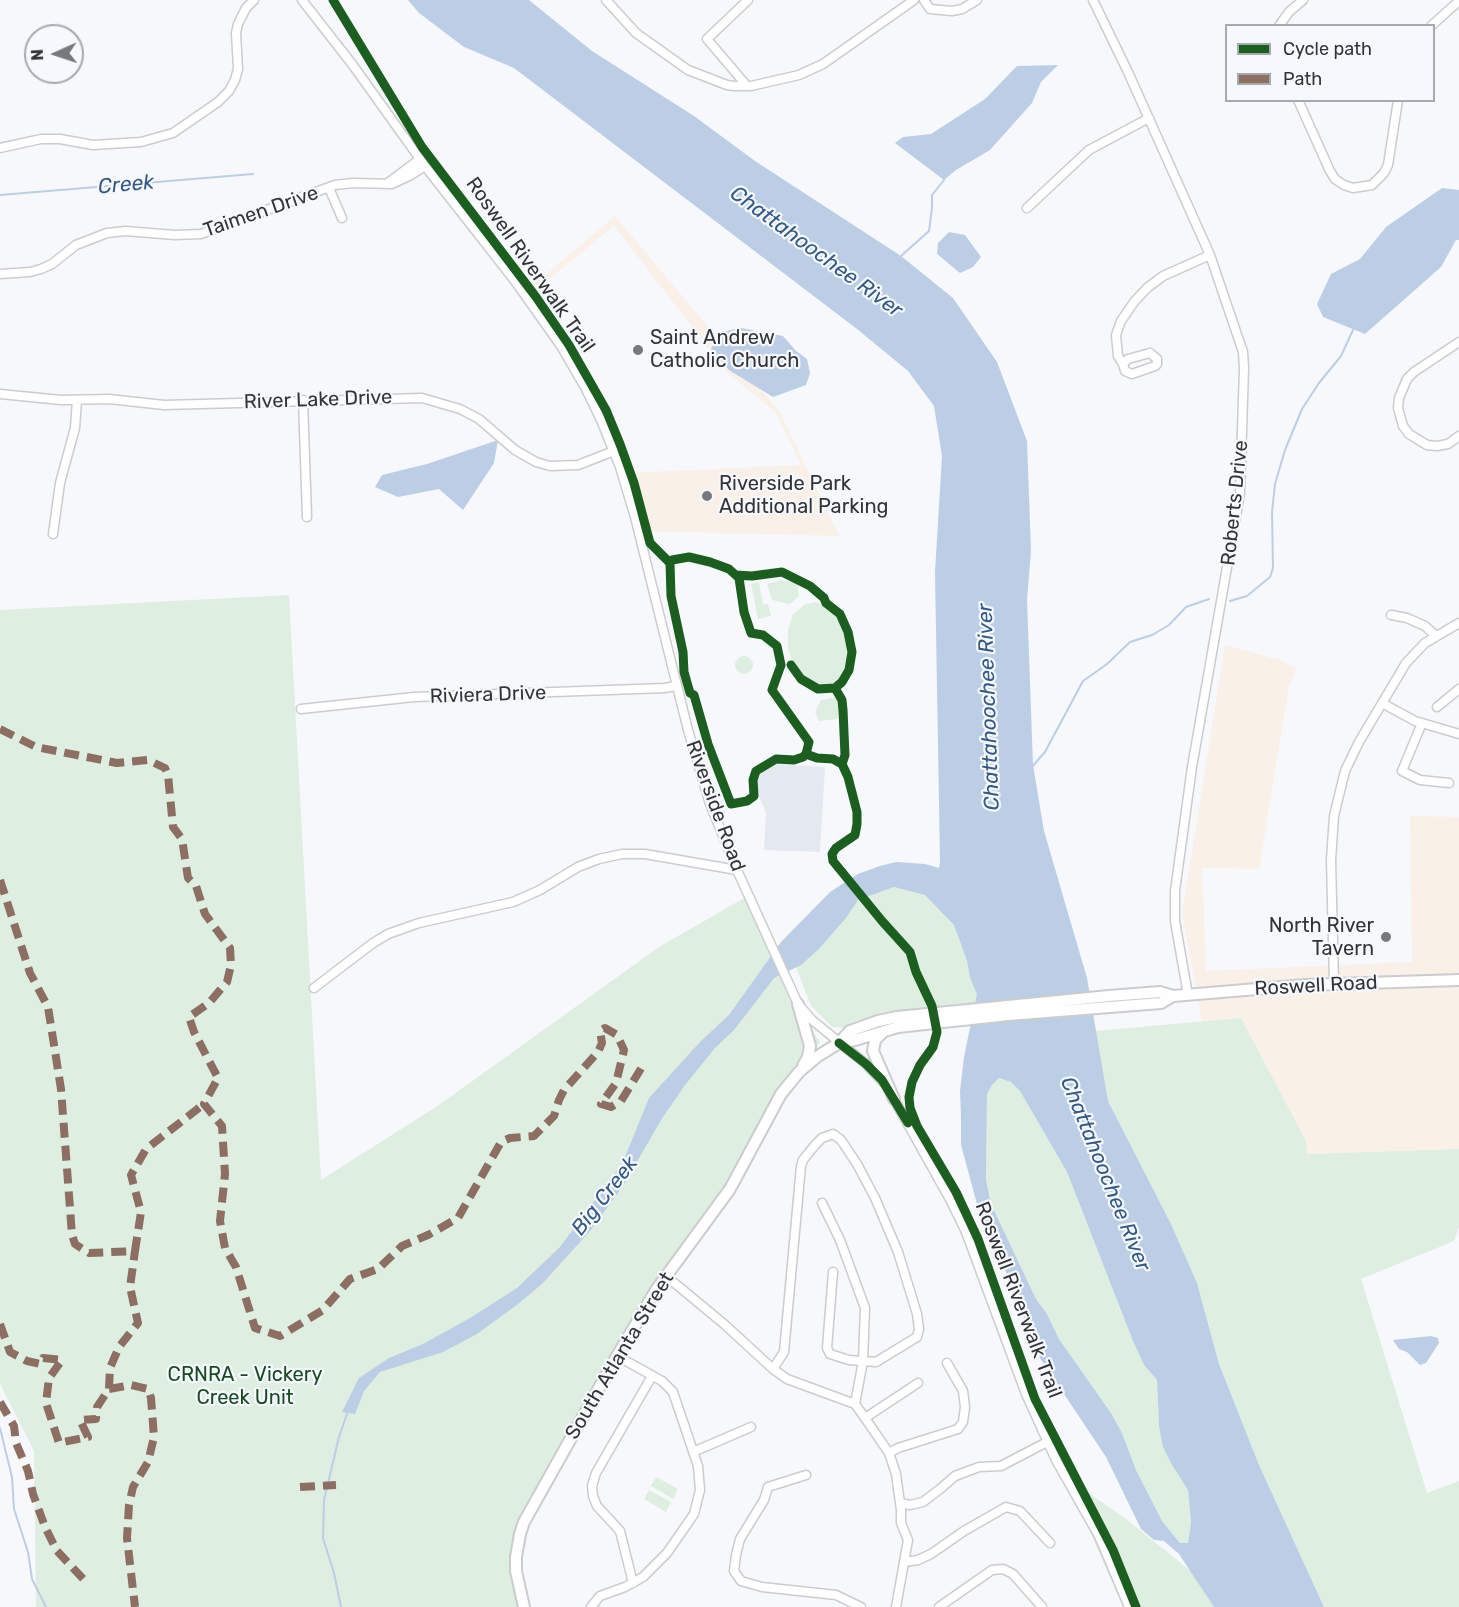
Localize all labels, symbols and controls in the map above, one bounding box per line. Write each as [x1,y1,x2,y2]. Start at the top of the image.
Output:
north arrow [24,24,84,84]
legend [1225,24,1435,102]
text: Cycle path [1283,38,1372,60]
text: N [28,49,47,61]
text: Path [1283,68,1322,90]
water label: Creek [97,170,155,200]
street label: Roswell Riverwalk Trail [460,173,600,357]
street label: Taimen Drive [200,181,322,243]
water label: Chattahoochee River [725,181,907,323]
place label: Saint Andrew Catholic Church [650,326,800,373]
marker: Saint Andrew Catholic Church [631,343,645,357]
street label: River Lake Drive [243,385,393,415]
street label: Roberts Drive [1216,439,1254,567]
place label: Riverside Park Additional Parking [719,472,888,519]
marker: Riverside Park Additional Parking [700,489,714,503]
water label: Chattahoochee River [973,603,1005,811]
street label: Riviera Drive [429,681,547,709]
street label: Riverside Road [680,737,750,875]
place label: North River Tavern [1269,914,1374,961]
marker: North River Tavern [1379,930,1393,944]
street label: Roswell Road [1254,971,1378,1001]
water label: Chattahoochee River [1055,1073,1155,1275]
water label: Big Creek [566,1152,644,1240]
street label: Roswell Riverwalk Trail [969,1198,1067,1402]
street label: South Atlanta Street [561,1268,679,1444]
park label: CRNRA - Vickery Creek Unit [168,1363,322,1410]

